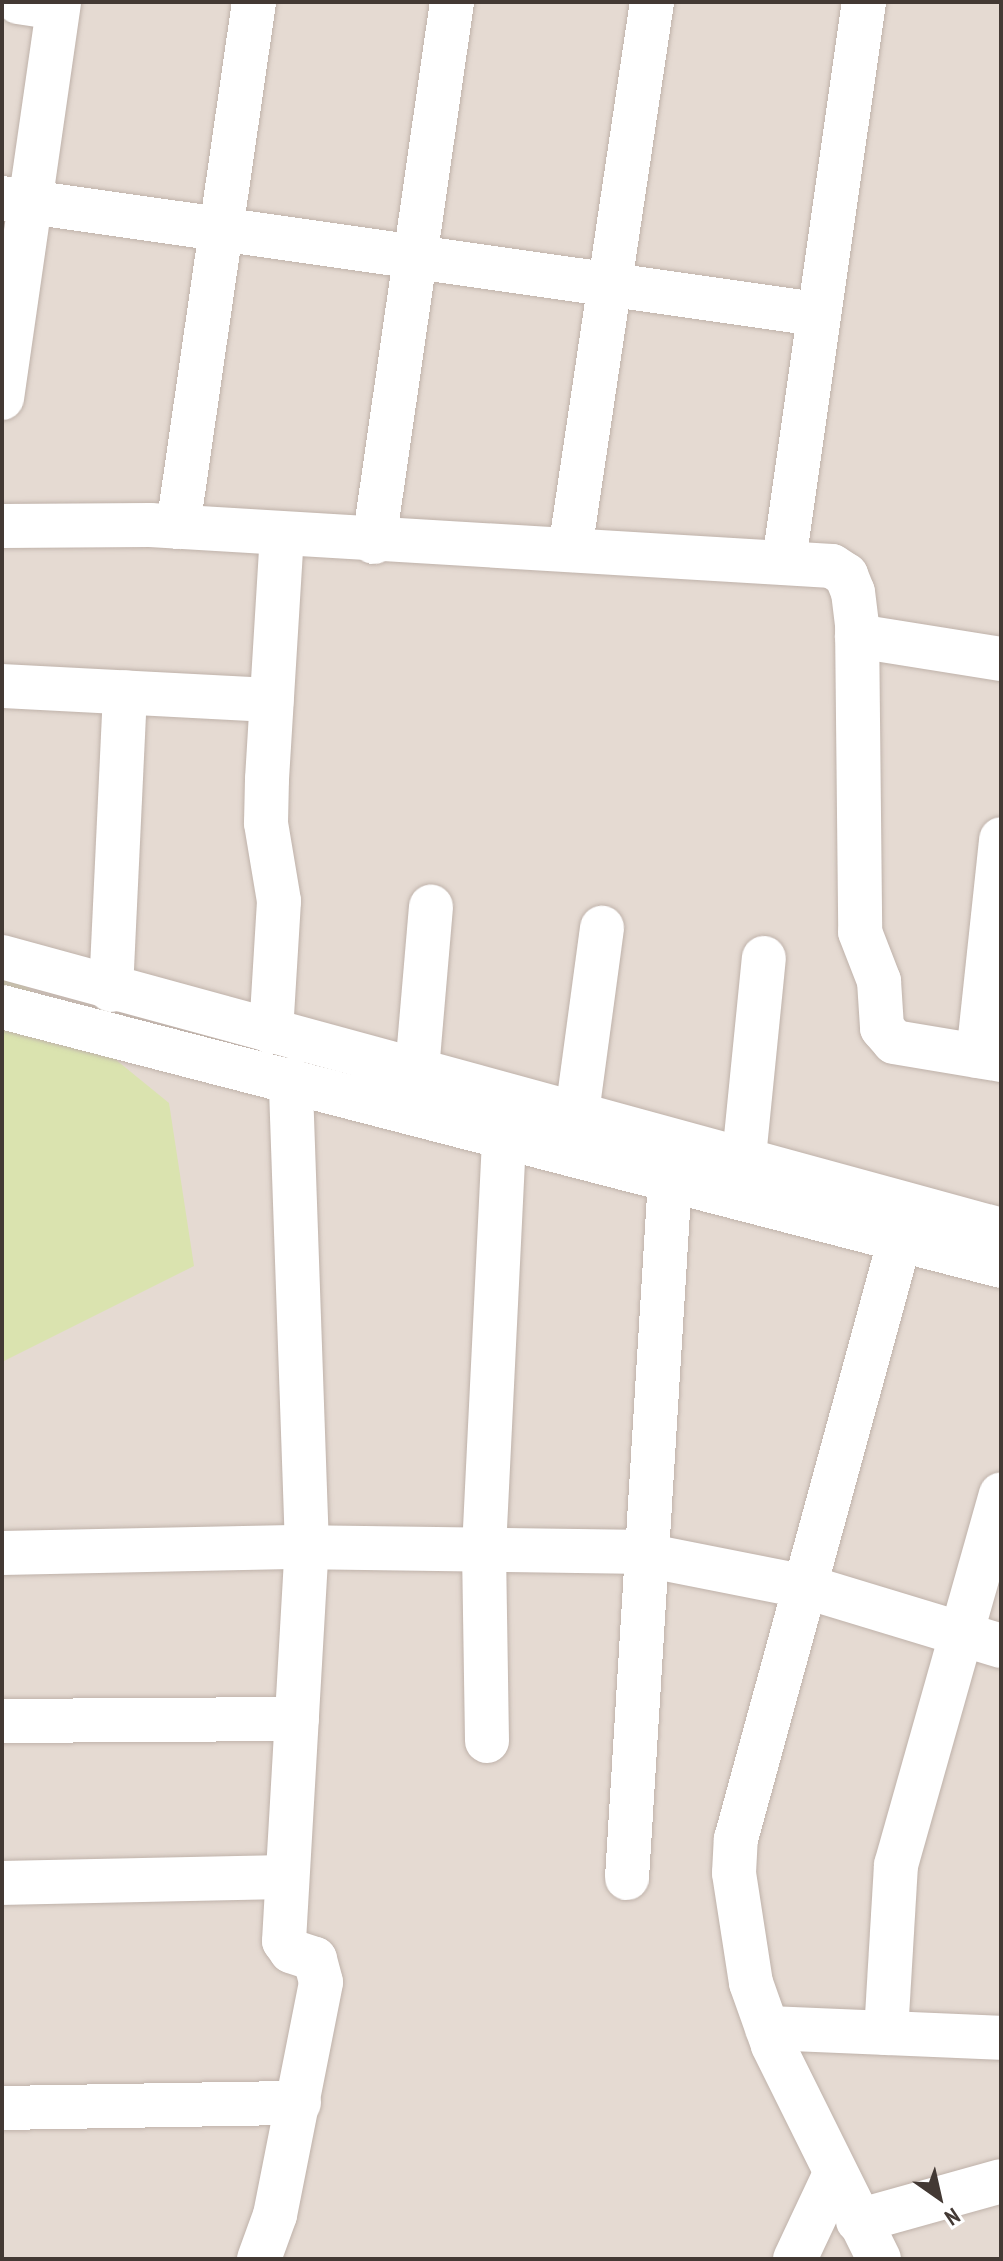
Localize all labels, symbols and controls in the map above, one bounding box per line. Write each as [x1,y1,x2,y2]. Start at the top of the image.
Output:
north arrow [899,2157,979,2237]
text: N [940,2202,965,2232]

